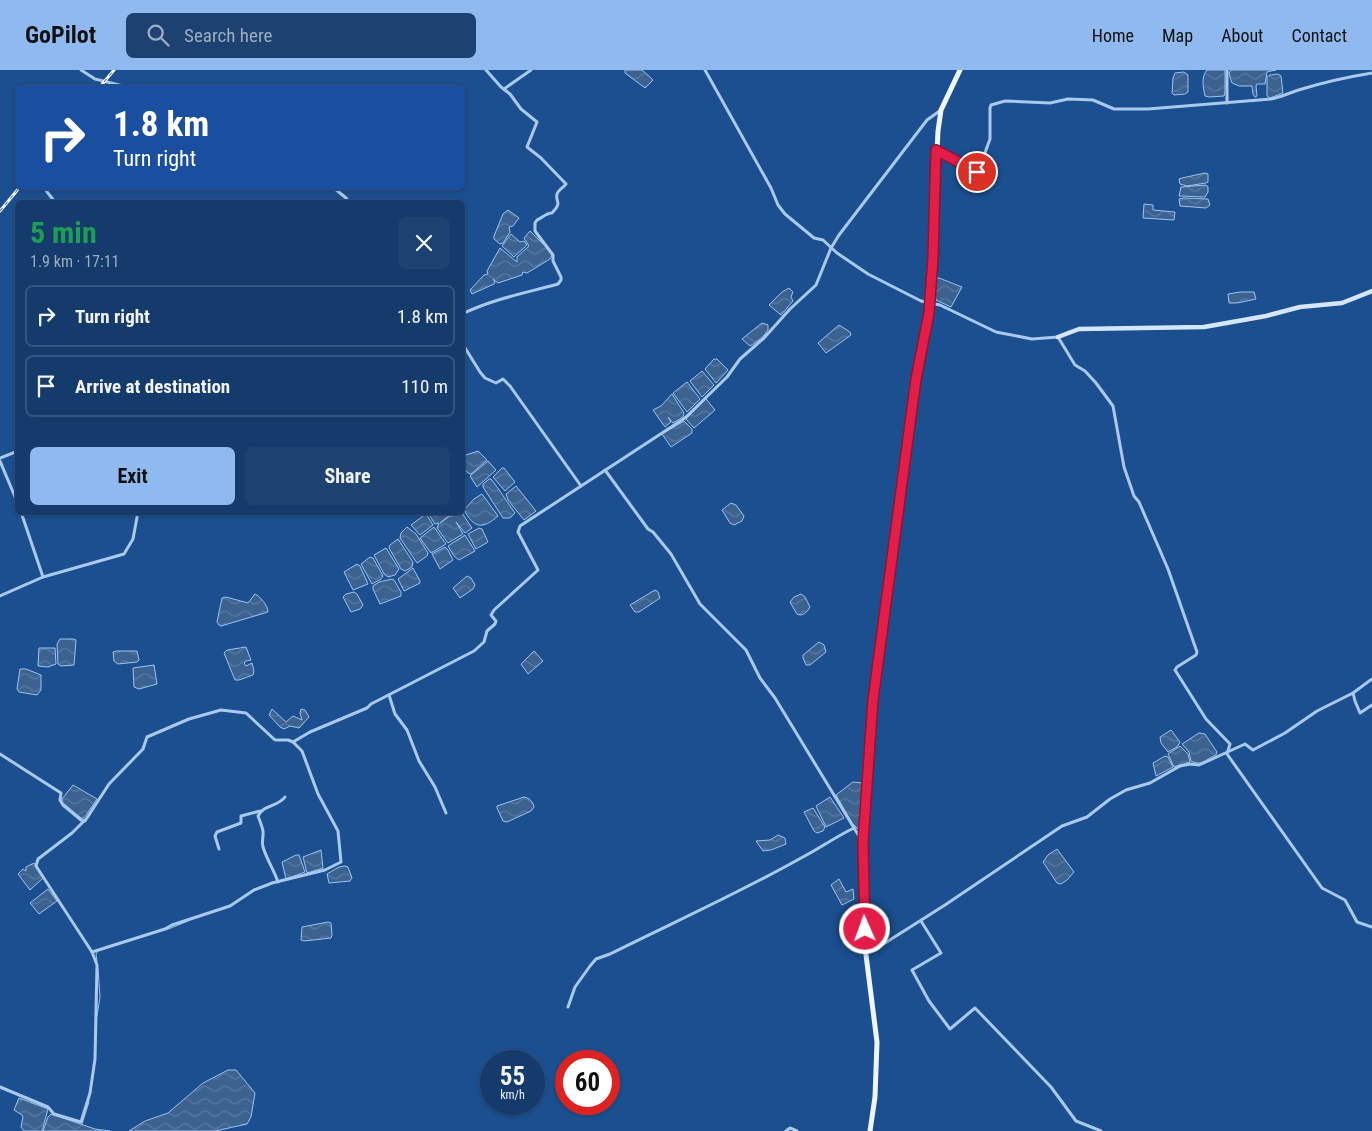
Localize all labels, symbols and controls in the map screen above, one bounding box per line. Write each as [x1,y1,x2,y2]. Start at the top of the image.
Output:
search box [126,13,476,58]
text: GoPilot [25,21,96,49]
icon: search [144,21,172,49]
text: Search here [184,24,272,47]
text: Home [1092,25,1134,46]
text: Map [1162,25,1193,46]
text: About [1221,25,1263,46]
text: Contact [1291,25,1347,46]
text: 1.8 km [113,104,209,145]
icon: right [30,105,95,170]
text: Turn right [113,146,196,171]
pin [956,151,998,193]
icon: arrive [963,158,991,186]
text: 5 min [30,215,97,250]
button: close [398,217,450,269]
text: 1.9 km · 17:11 [30,252,120,271]
icon: right [32,302,60,330]
text: Turn right [75,305,150,328]
text: 1.8 km [397,305,448,328]
icon: arrive [32,372,60,400]
text: Arrive at destination [75,375,230,398]
text: 110 m [401,375,448,398]
button: Exit [30,447,235,505]
button: Share [245,447,450,505]
position arrow [838,902,890,954]
speed limit sign: 60 [555,1050,620,1115]
text: 55 [500,1062,525,1091]
text: km/h [500,1088,525,1102]

